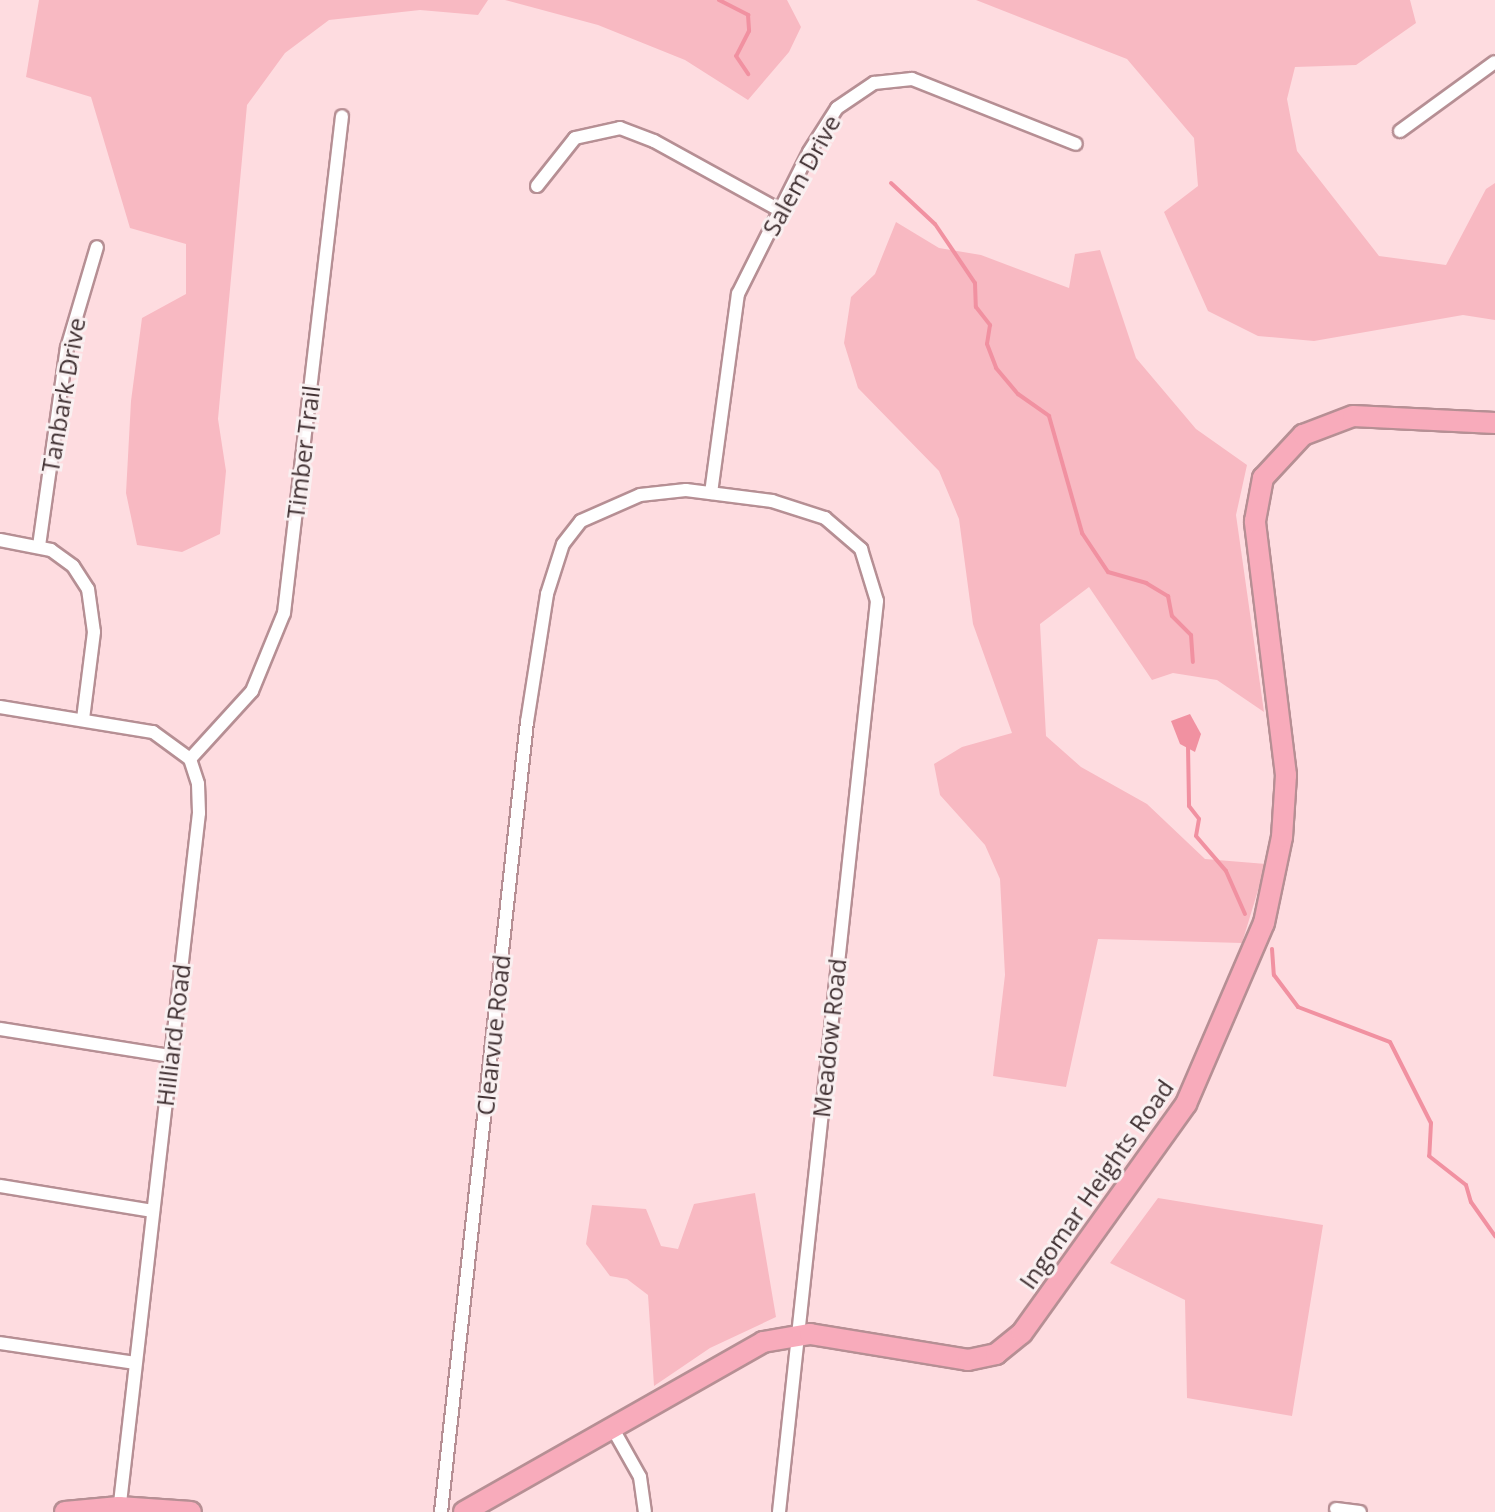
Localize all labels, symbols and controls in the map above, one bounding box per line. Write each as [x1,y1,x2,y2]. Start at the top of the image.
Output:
street label: Salem Drive [756,110,846,240]
street label: Tanbark Drive [35,315,91,475]
street label: Timber Trail [281,384,325,520]
street label: Clearvue Road [470,953,516,1117]
street label: Meadow Road [806,957,852,1119]
street label: Hilliard Road [150,962,196,1108]
street label: Ingomar Heights Road [1013,1074,1179,1294]

